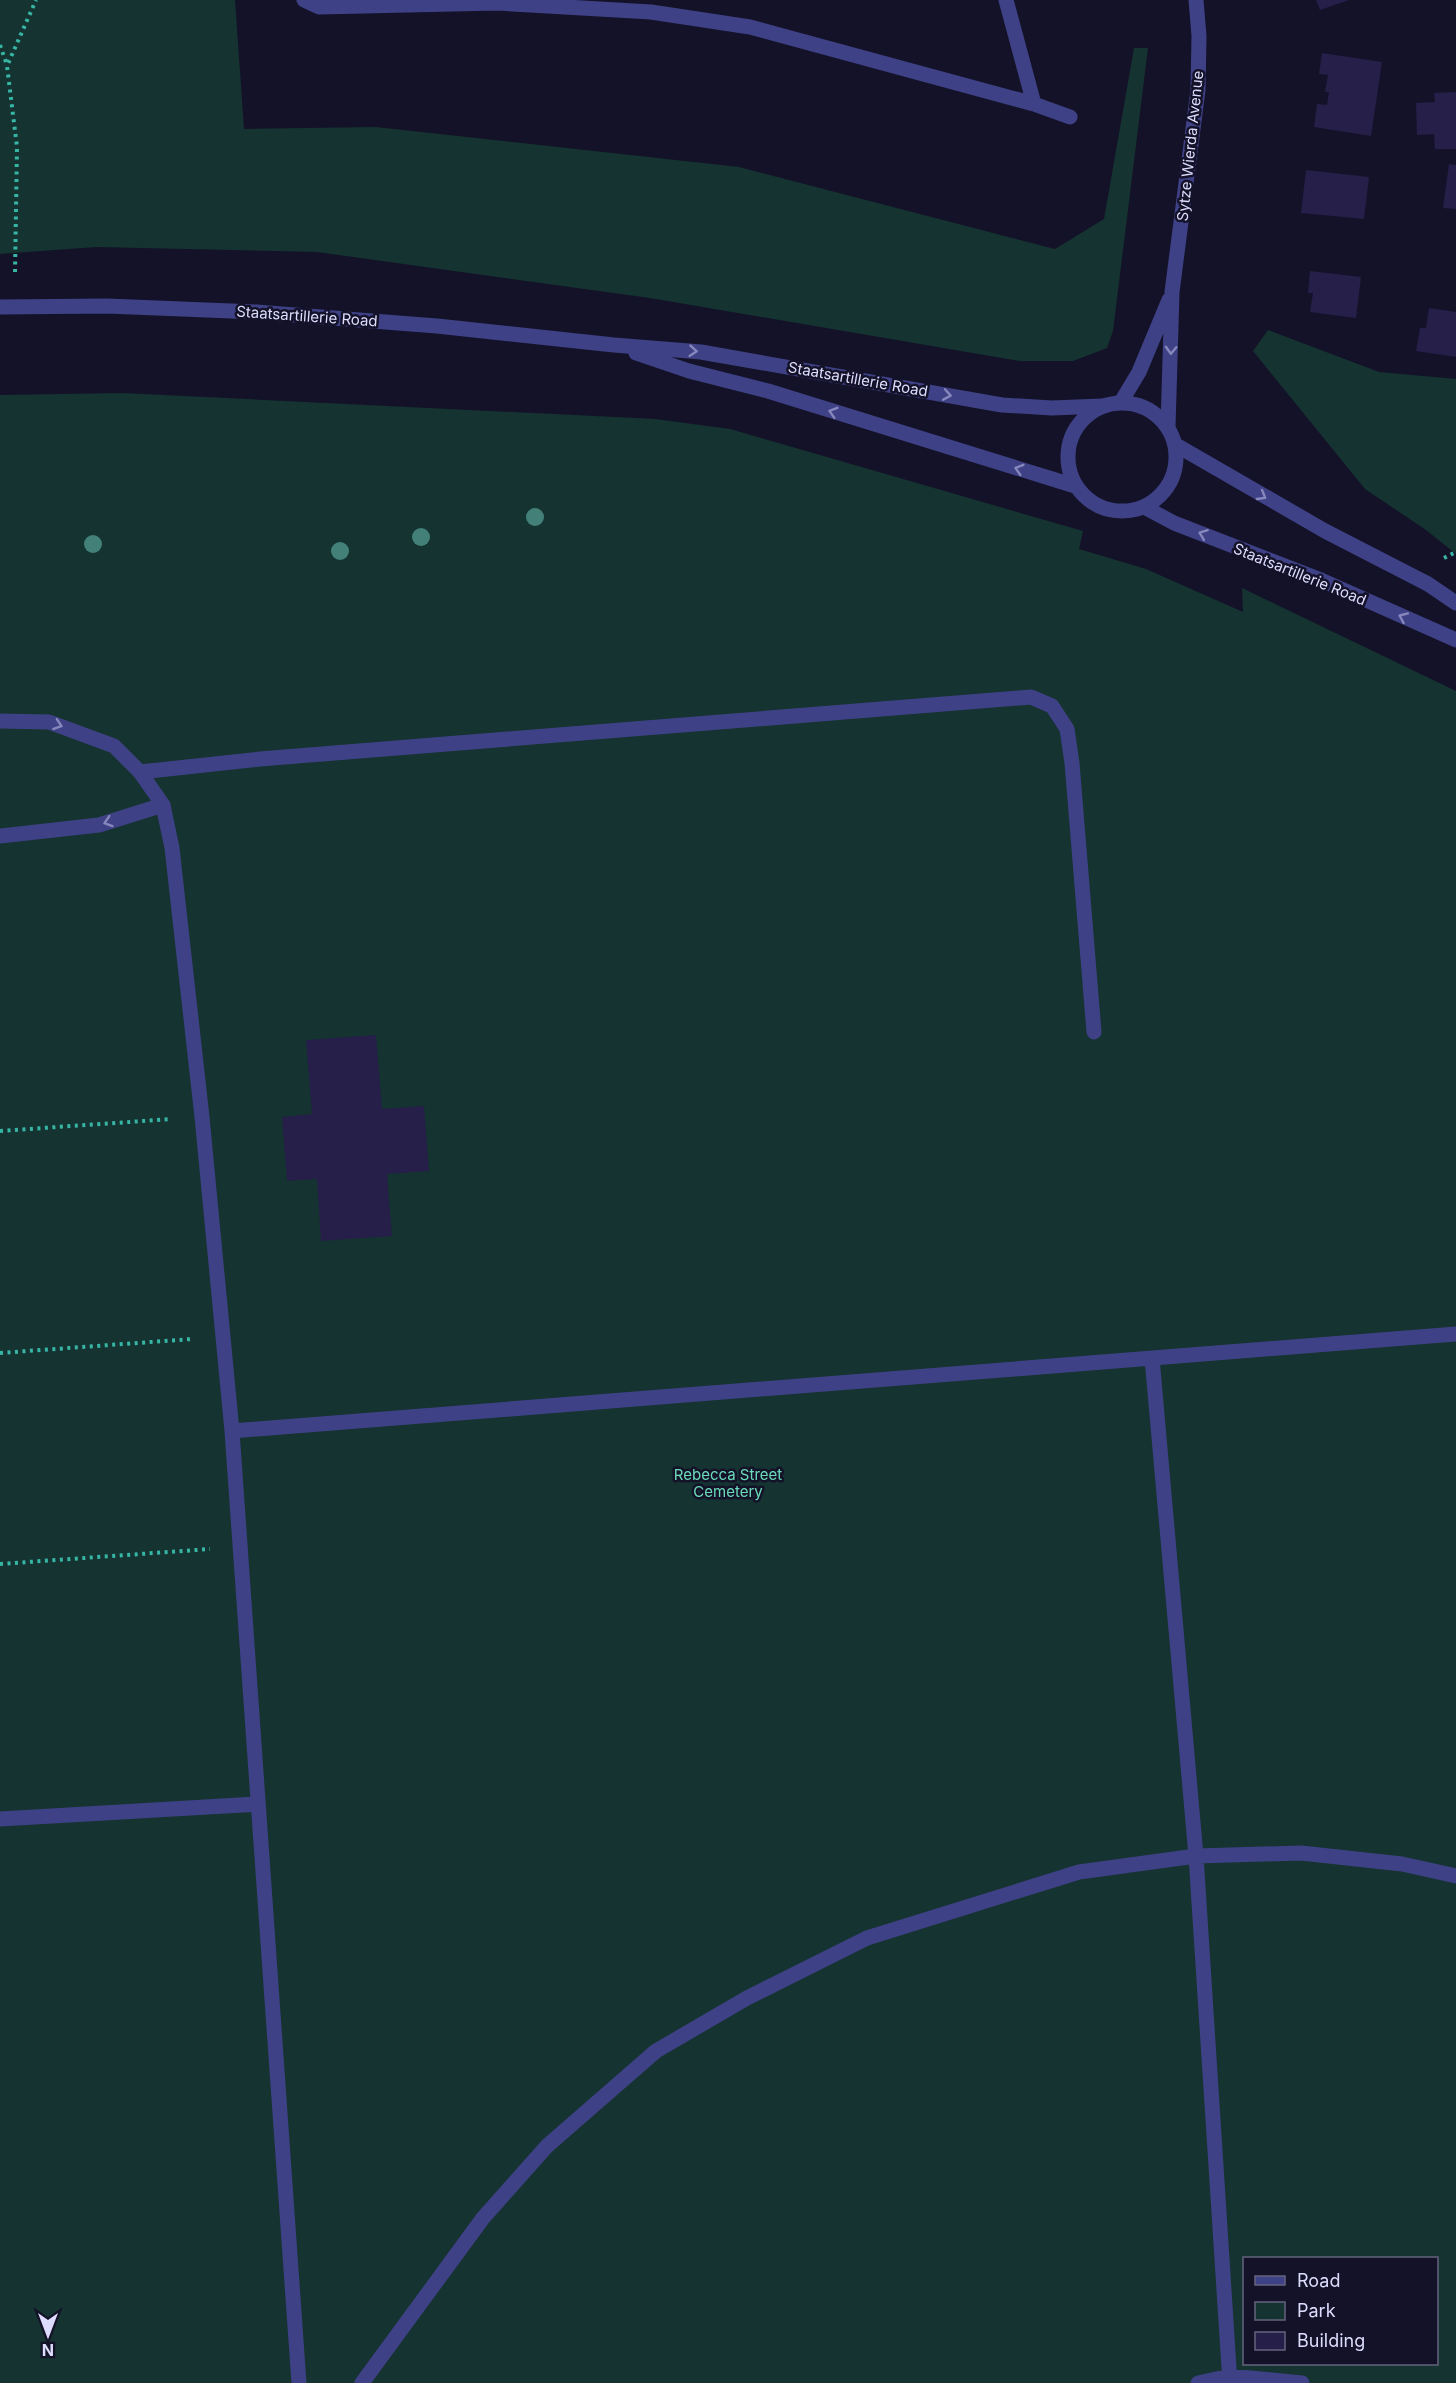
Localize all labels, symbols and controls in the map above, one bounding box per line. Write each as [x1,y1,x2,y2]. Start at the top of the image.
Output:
street label: Sytze Wierda Avenue [1173,70,1207,222]
street label: Staatsartillerie Road [236,302,378,330]
one-way arrow [689,345,698,358]
one-way arrow [1164,346,1177,355]
street label: Staatsartillerie Road [787,357,929,401]
one-way arrow [942,388,952,401]
one-way arrow [828,406,839,419]
one-way arrow [1015,464,1025,476]
one-way arrow [1256,488,1267,500]
one-way arrow [1198,529,1209,542]
street label: Staatsartillerie Road [1231,539,1369,609]
one-way arrow [1398,612,1409,624]
one-way arrow [52,718,63,731]
one-way arrow [103,815,114,827]
park label: Rebecca Street Cemetery [674,1465,782,1501]
legend [1243,2257,1438,2365]
text: Road [1297,2270,1340,2291]
text: Park [1297,2300,1336,2321]
north arrow [18,2305,78,2365]
text: Building [1297,2330,1365,2351]
text: N [42,2340,54,2360]

